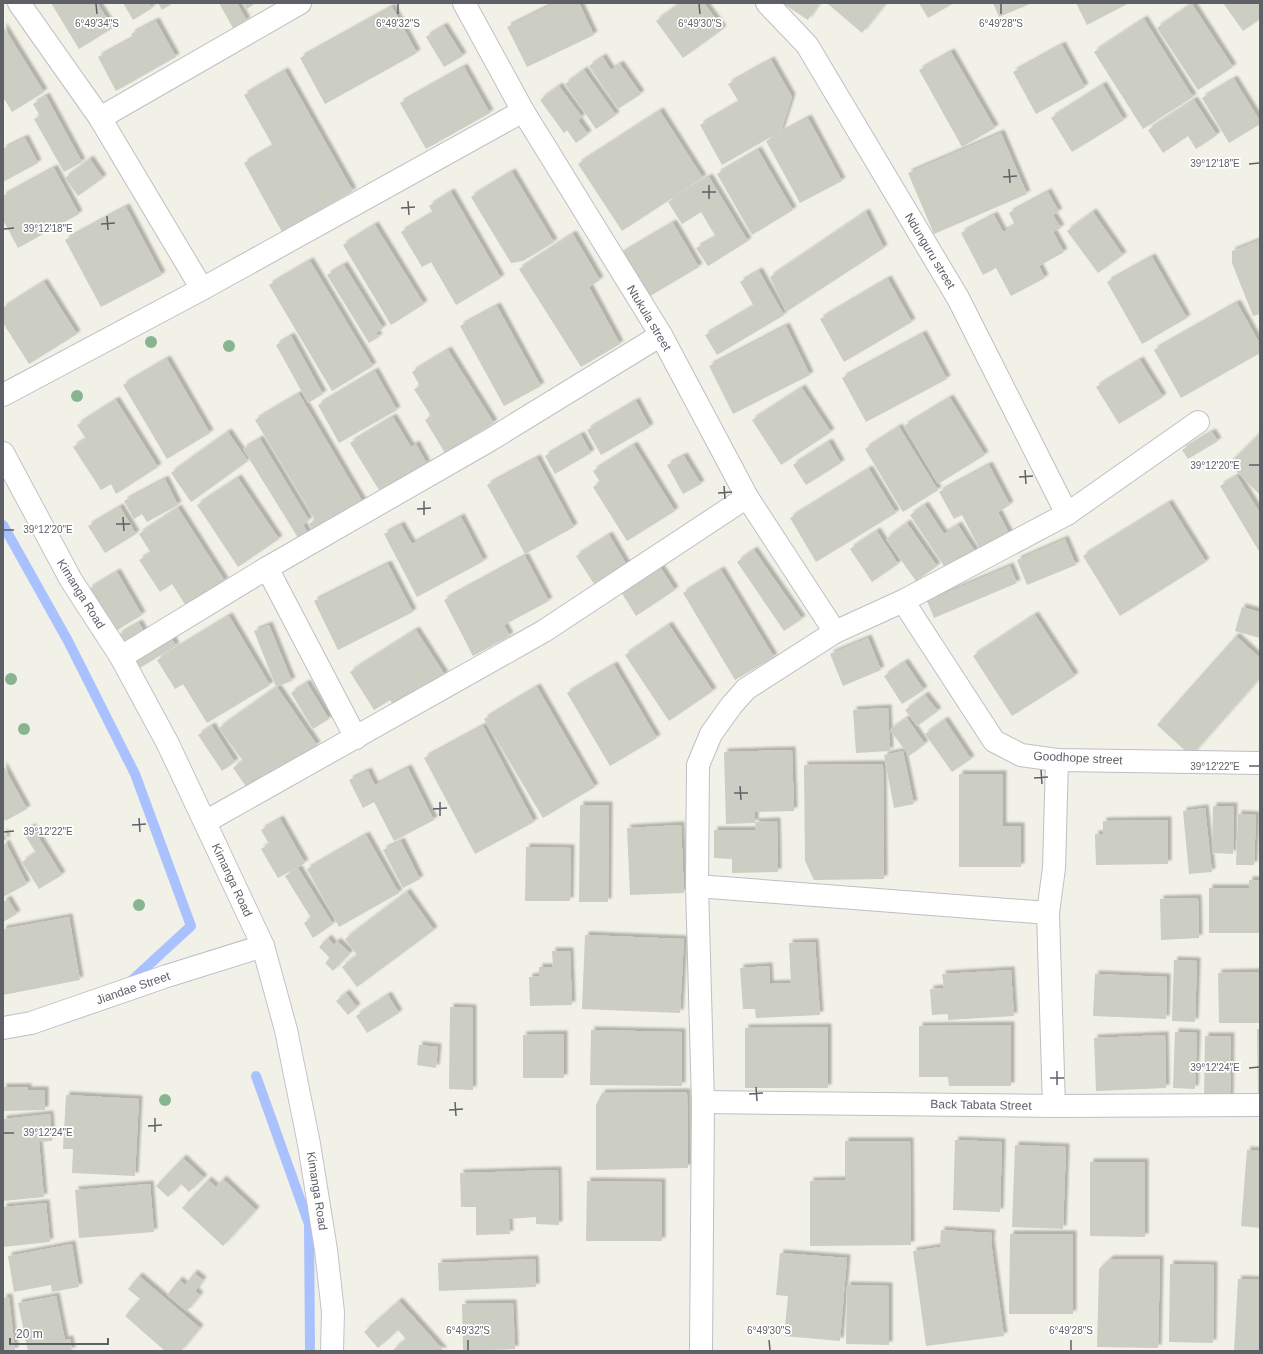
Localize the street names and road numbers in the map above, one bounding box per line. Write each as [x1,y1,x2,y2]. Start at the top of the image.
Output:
street label: Ndunguru street [902,211,958,292]
street label: Ntukula street [624,283,674,354]
street label: Kimanga Road [54,557,108,631]
street label: Goodhope street [1033,749,1124,767]
street label: Kimanga Road [209,841,255,919]
street label: Jiandae Street [94,969,172,1007]
street label: Back Tabata Street [930,1097,1032,1113]
street label: Kimanga Road [304,1151,330,1231]

